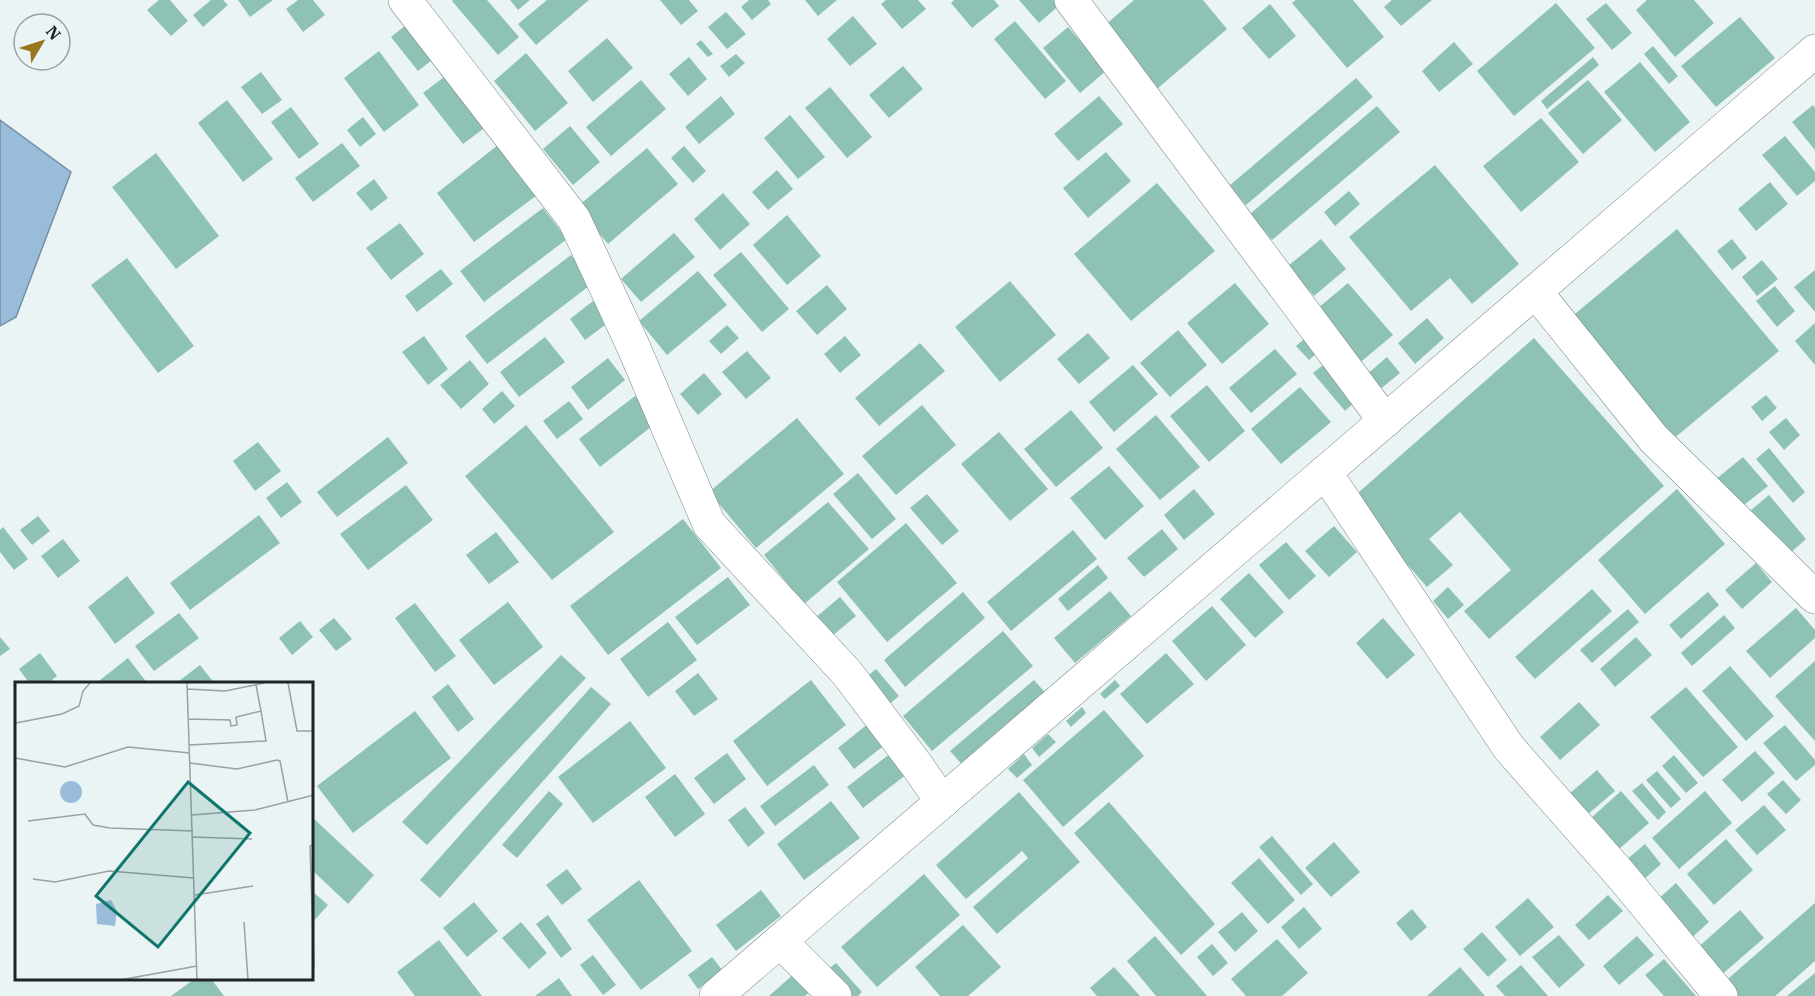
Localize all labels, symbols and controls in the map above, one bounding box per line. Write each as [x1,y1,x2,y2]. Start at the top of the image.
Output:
north arrow [12,12,72,72]
text: N [42,21,65,44]
inset map [15,682,314,981]

